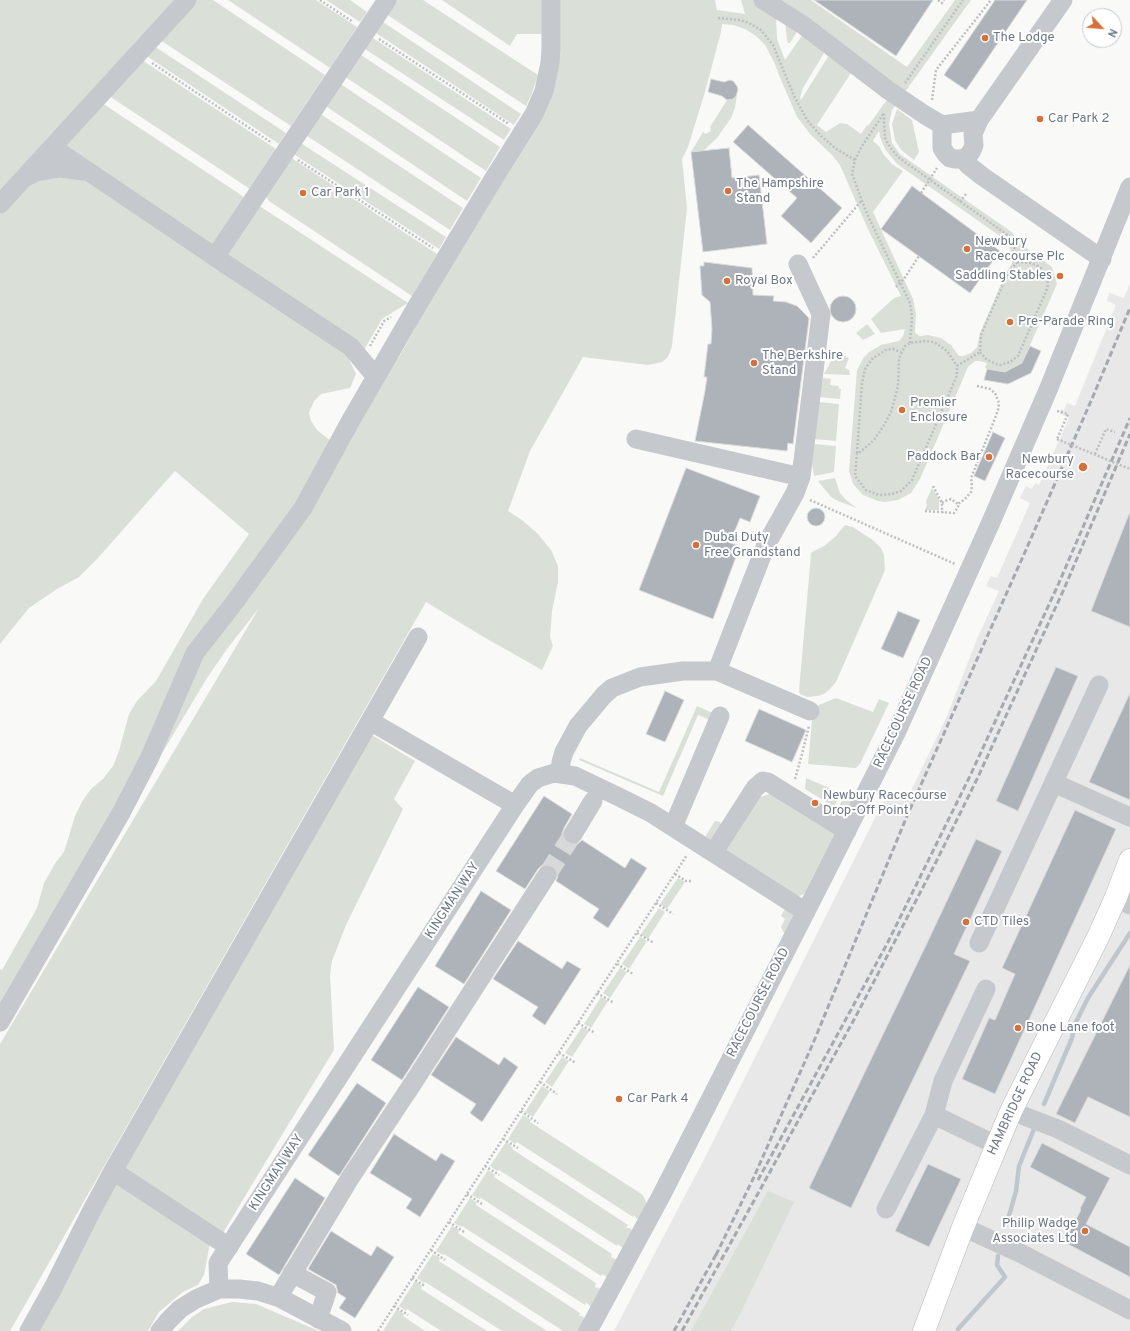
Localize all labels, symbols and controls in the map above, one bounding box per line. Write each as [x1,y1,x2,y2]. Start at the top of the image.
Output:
north arrow [1082,8,1122,48]
text: N [1104,26,1120,39]
place label: The Lodge [993,30,1054,46]
marker: The Lodge [980,33,990,43]
place label: Car Park 2 [1048,111,1109,127]
marker: Car Park 2 [1035,114,1045,124]
place label: The Hampshire Stand [736,176,824,207]
place label: Car Park 1 [311,185,369,201]
marker: The Hampshire Stand [723,186,733,196]
marker: Car Park 1 [298,188,308,198]
place label: Newbury Racecourse Plc [975,234,1065,265]
marker: Newbury Racecourse Plc [962,244,972,254]
place label: Saddling Stables [955,268,1052,284]
marker: Saddling Stables [1055,271,1065,281]
place label: Royal Box [735,273,793,289]
marker: Royal Box [722,276,732,286]
place label: Pre-Parade Ring [1018,314,1114,330]
marker: Pre-Parade Ring [1005,317,1015,327]
place label: The Berkshire Stand [762,348,843,379]
marker: The Berkshire Stand [749,358,759,368]
place label: Premier Enclosure [910,395,967,426]
marker: Premier Enclosure [897,405,907,415]
place label: Paddock Bar [907,449,981,465]
marker: Paddock Bar [984,452,994,462]
place label: Newbury Racecourse [1005,452,1074,483]
marker: Newbury Racecourse [1077,461,1089,473]
place label: Dubai Duty Free Grandstand [704,530,800,561]
marker: Dubai Duty Free Grandstand [691,540,701,550]
street label: RACECOURSE ROAD [871,655,937,771]
place label: Newbury Racecourse Drop-Off Point [823,788,947,819]
marker: Newbury Racecourse Drop-Off Point [810,798,820,808]
street label: KINGMAN WAY [423,860,483,942]
place label: CTD Tiles [974,914,1029,930]
marker: CTD Tiles [961,917,971,927]
street label: RACECOURSE ROAD [725,946,793,1060]
place label: Bone Lane foot [1026,1020,1115,1036]
marker: Bone Lane foot [1013,1023,1023,1033]
street label: HAMBRIDGE ROAD [985,1050,1047,1158]
place label: Car Park 4 [627,1091,688,1107]
marker: Car Park 4 [614,1094,624,1104]
street label: KINGMAN WAY [247,1132,307,1214]
place label: Philip Wadge Associates Ltd [992,1216,1077,1247]
marker: Philip Wadge Associates Ltd [1080,1226,1090,1236]

